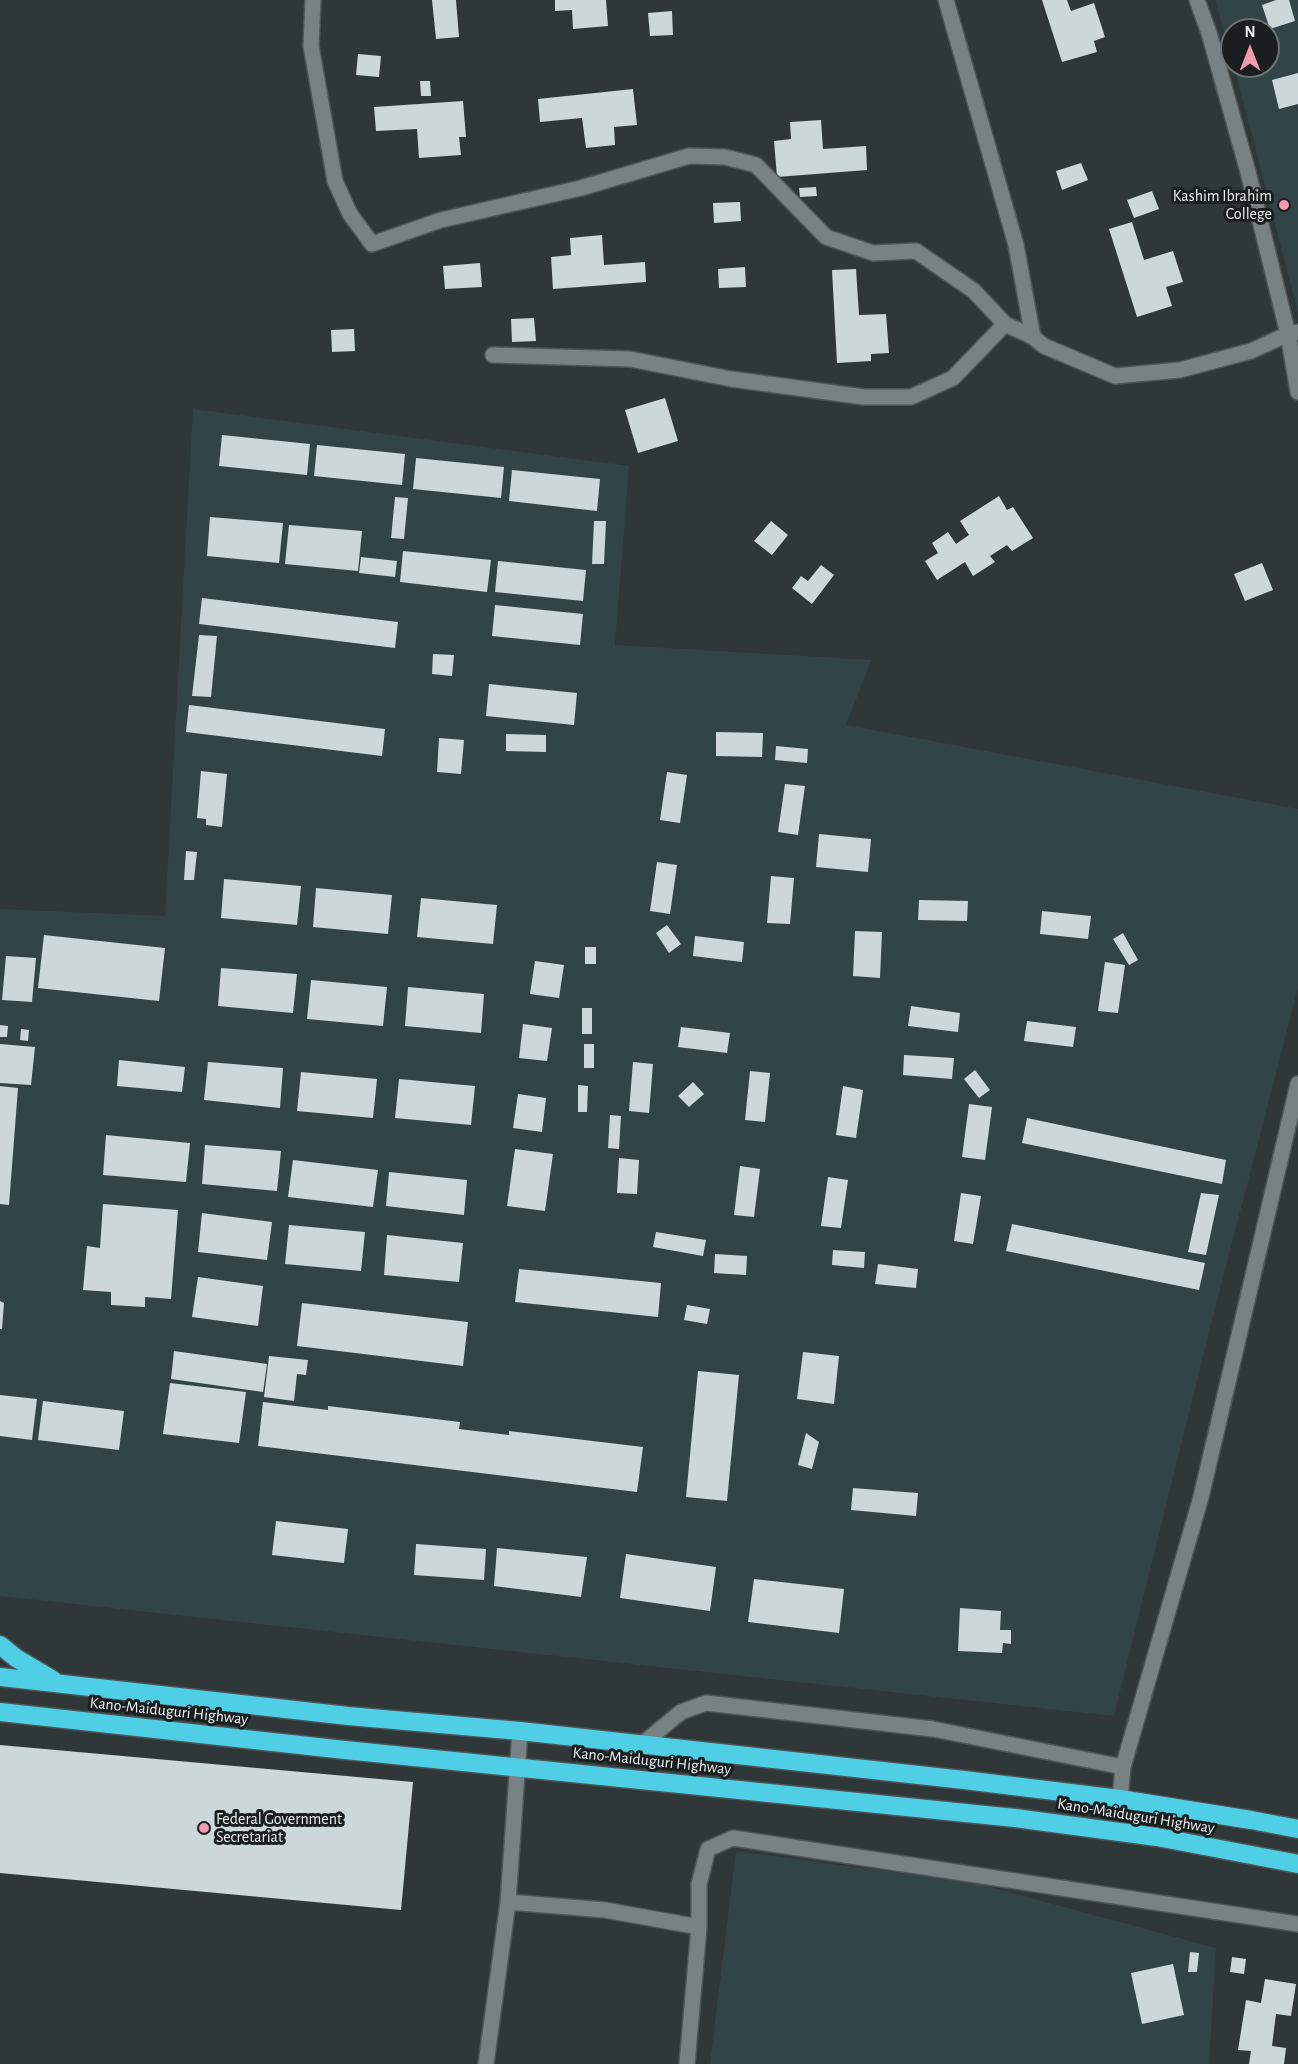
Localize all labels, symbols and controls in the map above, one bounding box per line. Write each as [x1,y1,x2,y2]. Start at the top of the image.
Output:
north arrow [1220,18,1280,78]
text: N [1244,24,1256,40]
place label: Kashim Ibrahim College [1173,186,1272,224]
marker: Kashim Ibrahim College [1277,198,1291,212]
street label: Kano-Maiduguri Highway [89,1693,249,1729]
street label: Kano-Maiduguri Highway [572,1743,732,1779]
street label: Kano-Maiduguri Highway [1056,1794,1216,1838]
place label: Federal Government Secretariat [216,1809,342,1847]
marker: Federal Government Secretariat [197,1821,211,1835]

